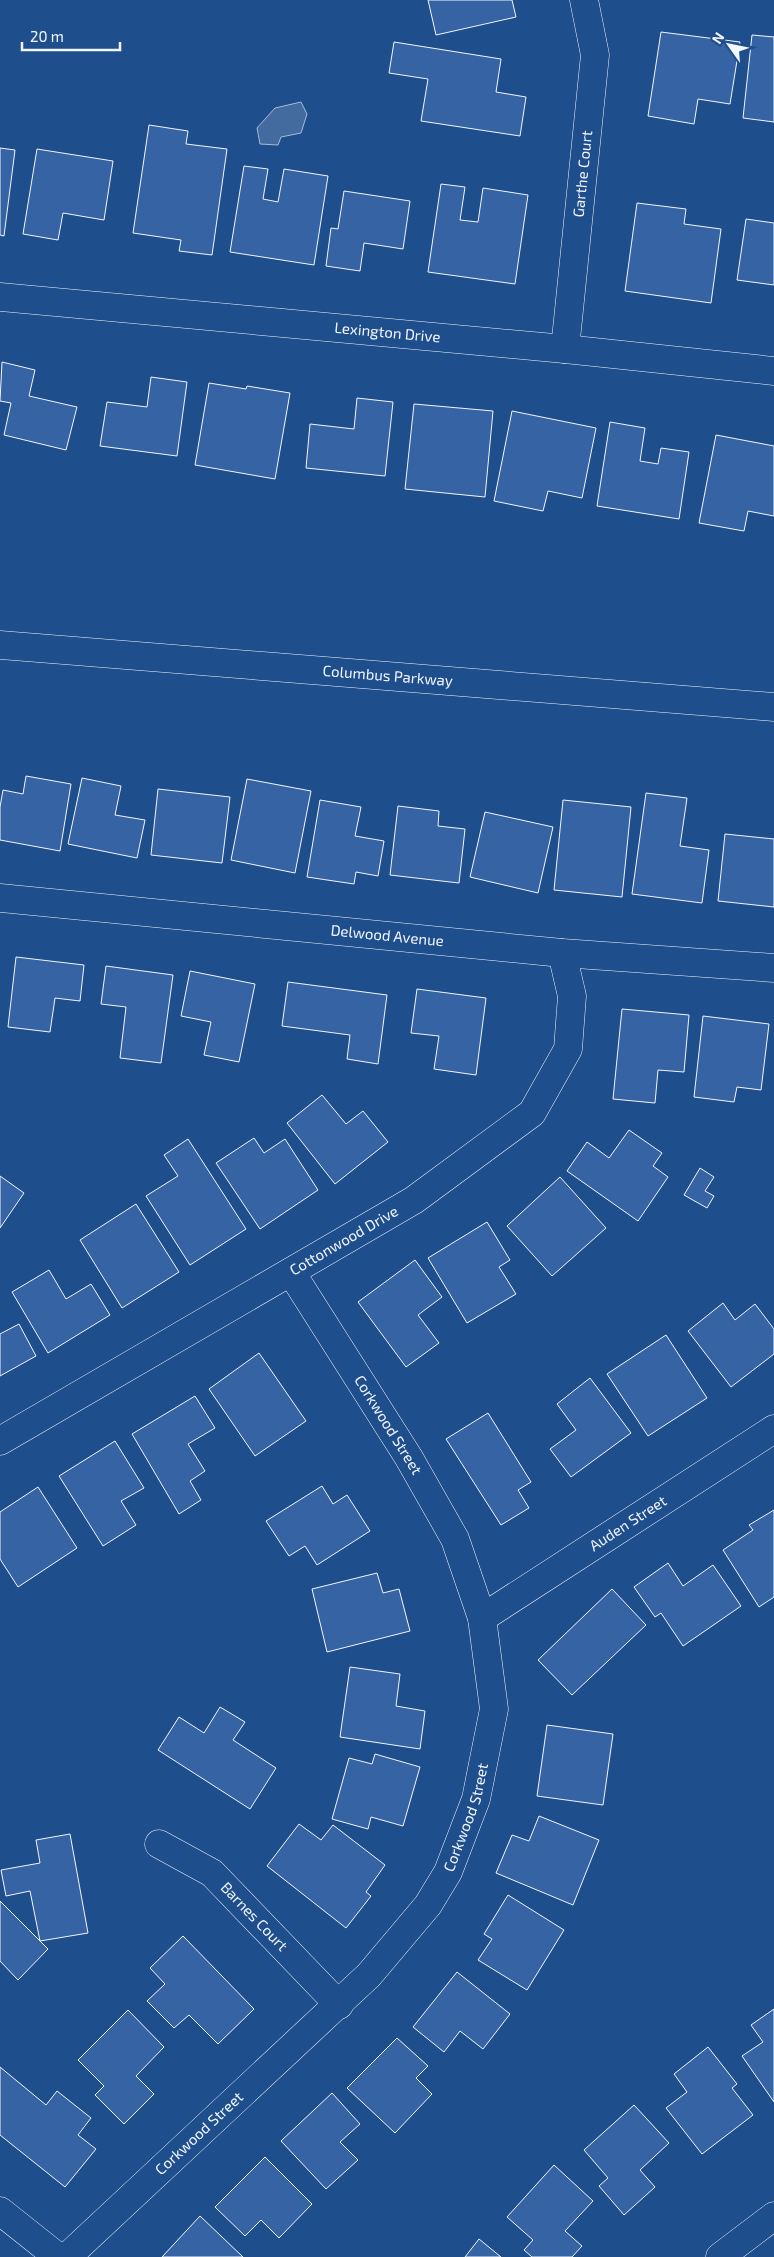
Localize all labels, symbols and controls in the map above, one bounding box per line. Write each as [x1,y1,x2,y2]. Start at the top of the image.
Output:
scale bar [22,20,120,52]
north arrow [704,20,754,70]
text: 20 m [30,27,64,45]
text: N [708,29,728,47]
street label: Garthe Court [569,129,595,218]
street label: Lexington Drive [334,318,441,345]
street label: Columbus Parkway [322,661,454,689]
street label: Delwood Avenue [330,920,445,949]
street label: Cottonwood Drive [286,1201,401,1279]
street label: Corkwood Street [351,1371,427,1478]
street label: Auden Street [586,1491,670,1554]
street label: Corkwood Street [439,1761,491,1874]
street label: Barnes Court [217,1878,292,1954]
street label: Corkwood Street [151,2087,247,2178]

